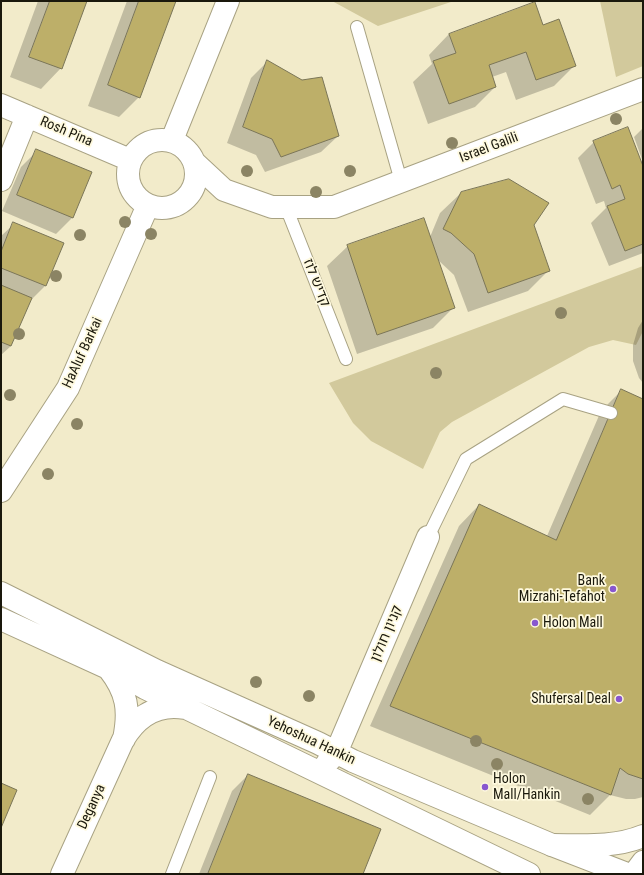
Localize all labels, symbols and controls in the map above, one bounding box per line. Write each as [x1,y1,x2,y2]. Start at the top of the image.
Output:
street label: Rosh Pina [37,113,95,151]
street label: Israel Galili [457,129,521,167]
street label: קדיש לוז [299,257,333,309]
street label: HaAluf Barkai [59,315,107,391]
place label: Bank Mizrahi-Tefahot [519,573,605,606]
marker: Bank Mizrahi-Tefahot [608,584,618,594]
street label: קניון חולון [368,603,406,665]
place label: Holon Mall [543,615,603,631]
marker: Holon Mall [530,618,540,628]
place label: Shufersal Deal [531,691,611,707]
marker: Shufersal Deal [614,694,624,704]
street label: Yehoshua Hankin [264,713,358,769]
place label: Holon Mall/Hankin [493,771,560,804]
street label: Deganya [74,782,110,832]
marker: Holon Mall/Hankin [480,782,490,792]

